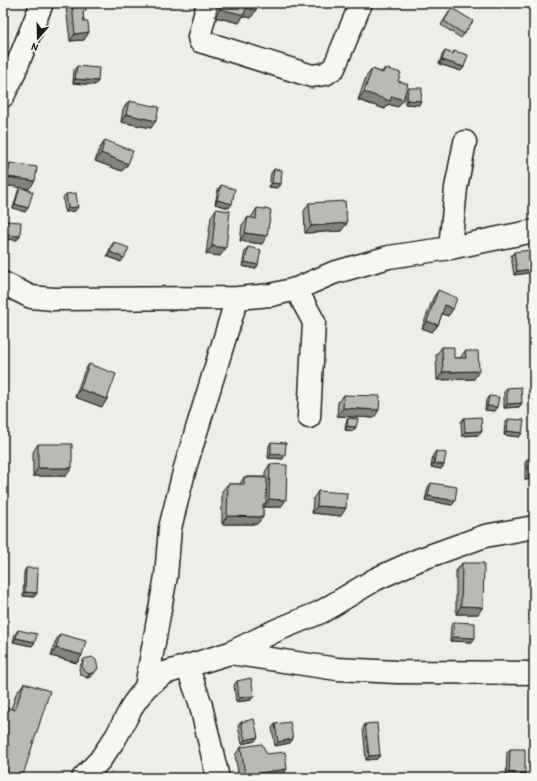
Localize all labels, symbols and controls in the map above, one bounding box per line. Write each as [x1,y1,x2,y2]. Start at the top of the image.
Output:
north arrow [18,18,58,58]
text: N [29,40,40,55]

